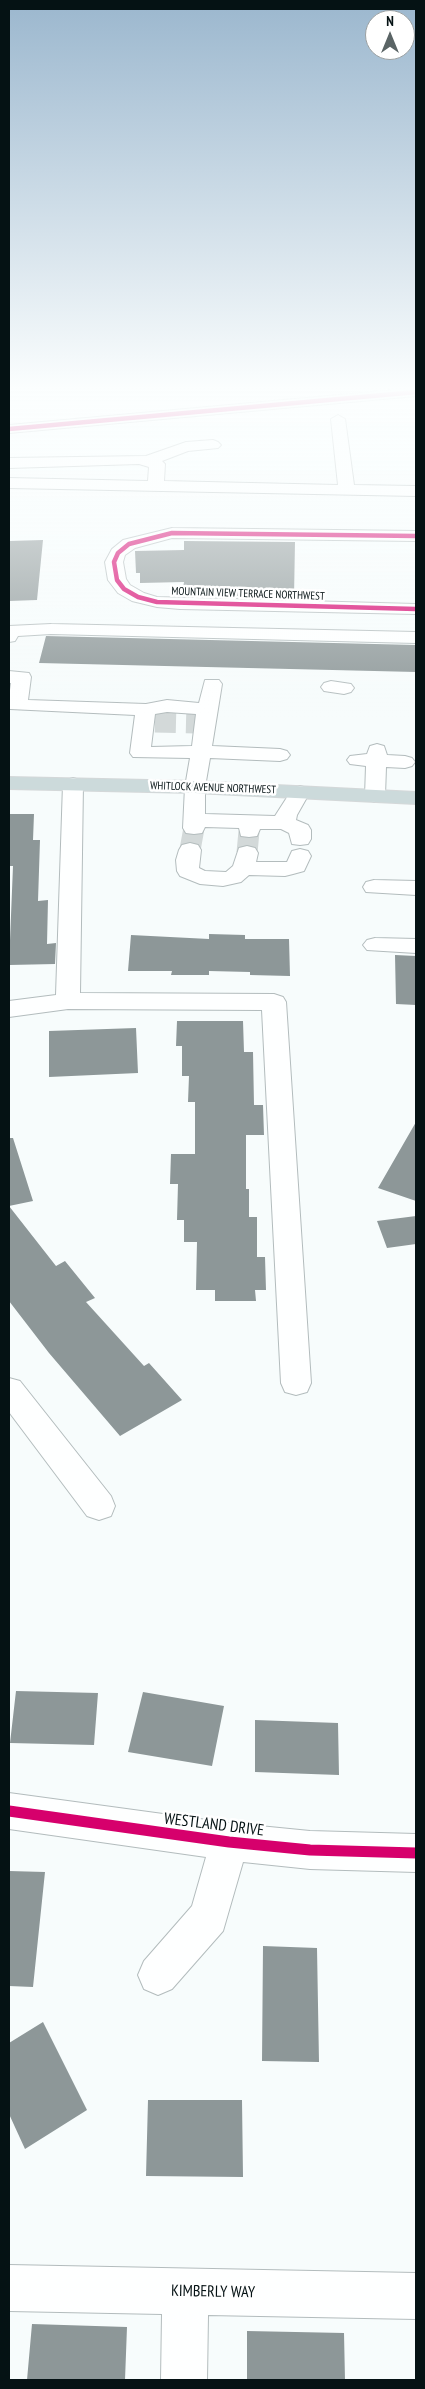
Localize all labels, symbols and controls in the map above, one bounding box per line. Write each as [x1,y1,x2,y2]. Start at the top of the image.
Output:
north arrow [365,10,415,60]
text: N [386,12,394,30]
street label: MOUNTAIN VIEW TERRACE NORTHWEST [171,585,325,603]
street label: WHITLOCK AVENUE NORTHWEST [150,779,276,797]
street label: WESTLAND DRIVE [163,1809,265,1841]
street label: KIMBERLY WAY [171,2282,255,2302]

